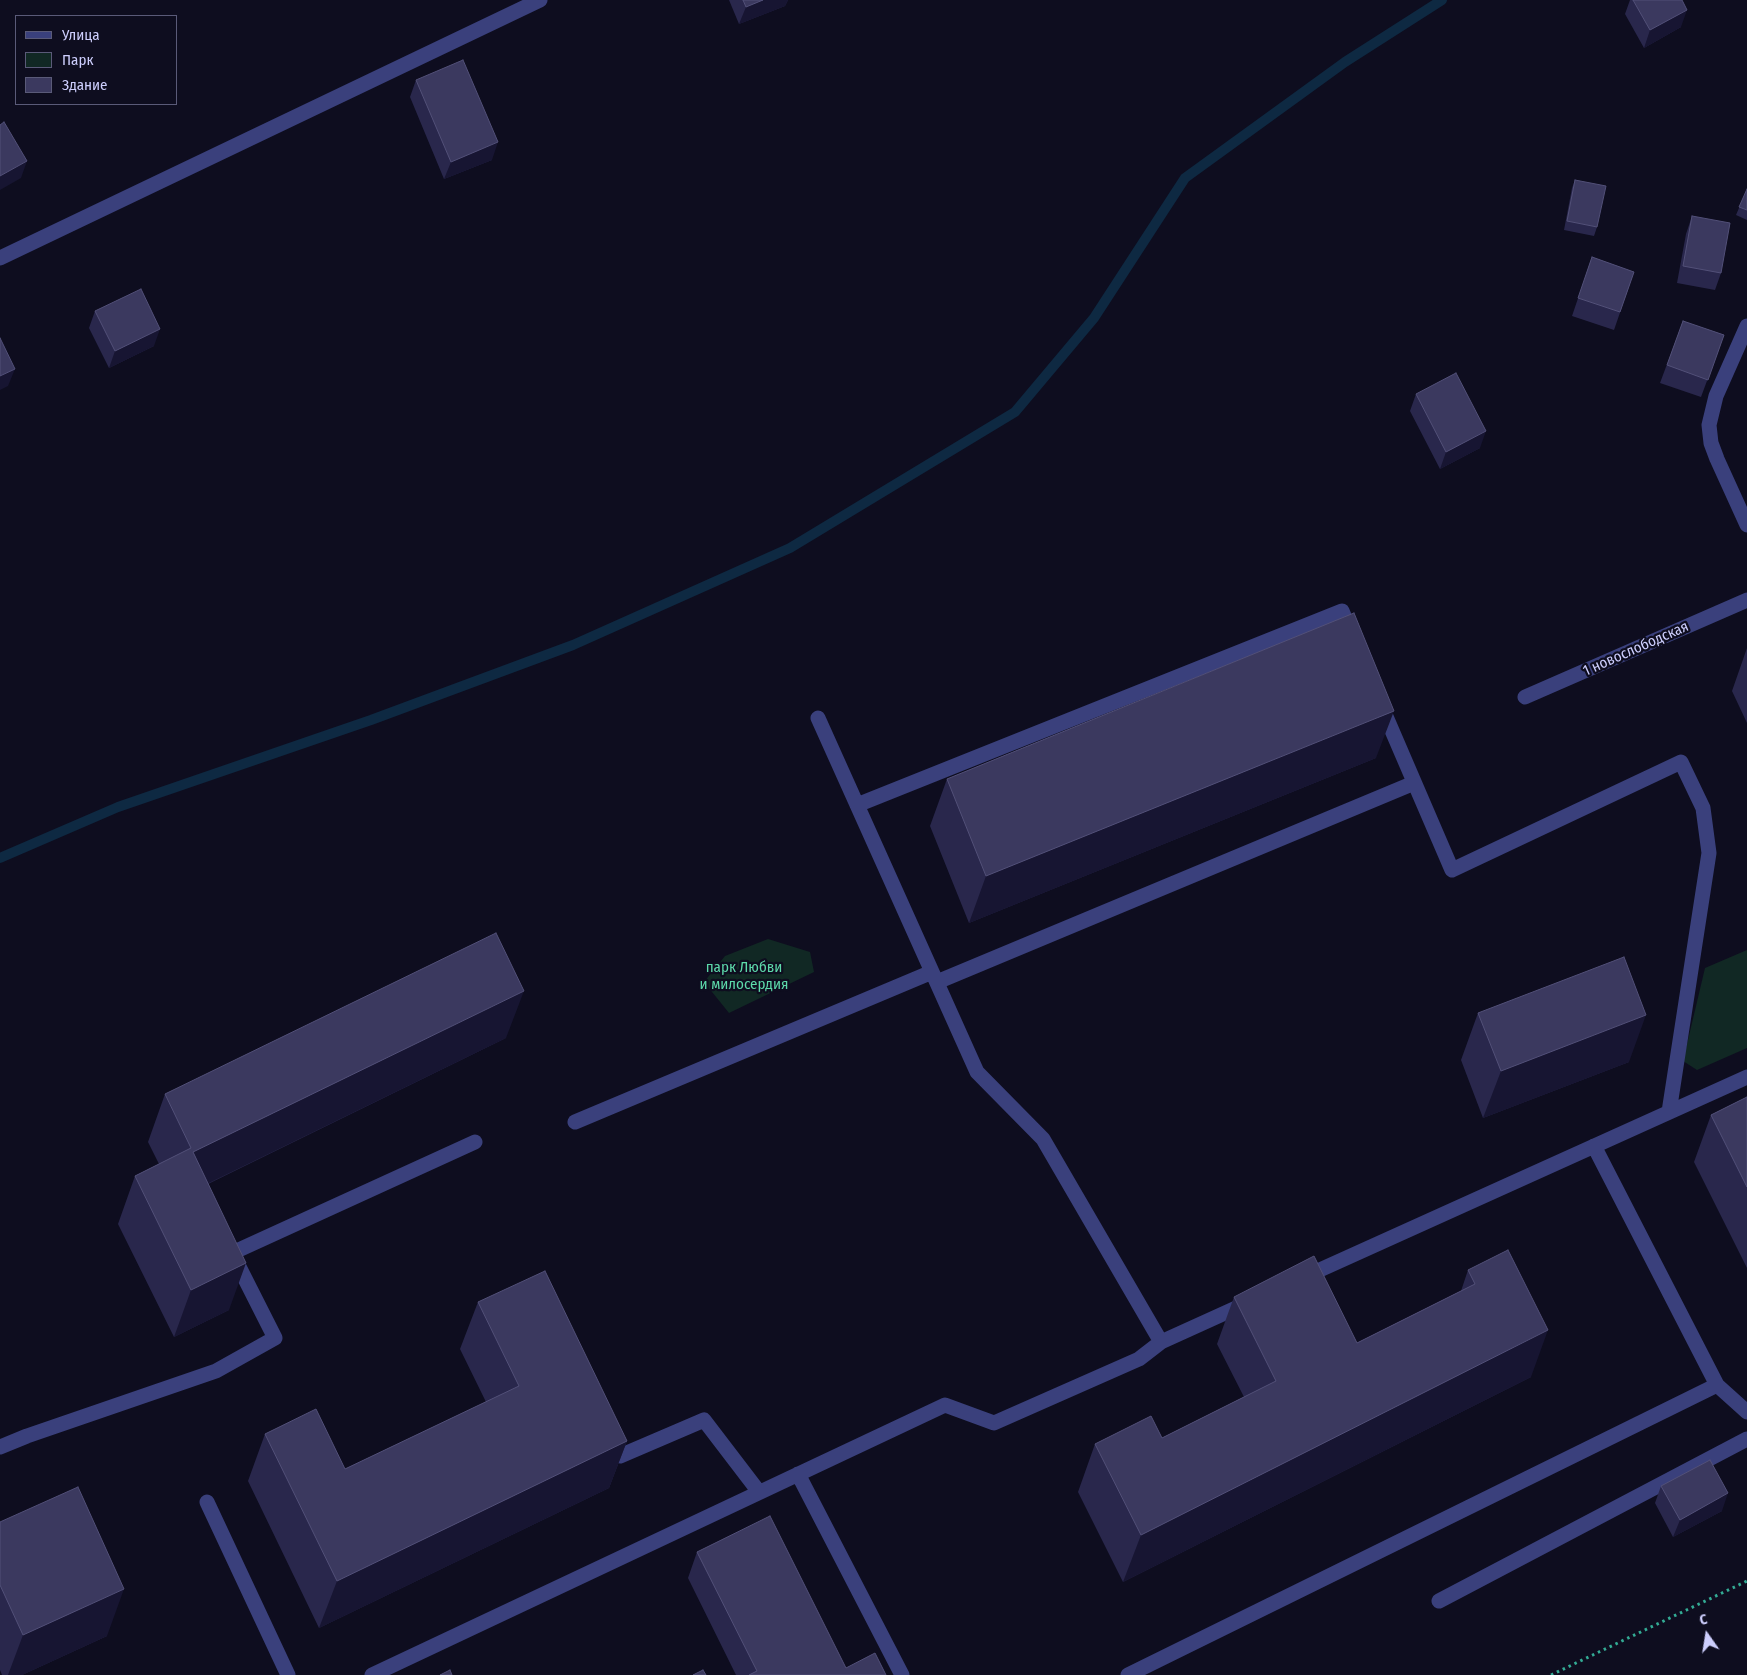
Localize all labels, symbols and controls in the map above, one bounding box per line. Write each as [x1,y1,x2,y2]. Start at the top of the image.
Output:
legend [15,15,178,105]
text: Улица [62,26,100,44]
text: Парк [62,51,93,69]
text: Здание [62,76,108,94]
street label: 1 новослободская [1580,618,1692,680]
park label: парк Любви и милосердия [700,959,788,994]
north arrow [1682,1610,1732,1660]
text: С [1698,1611,1709,1629]

